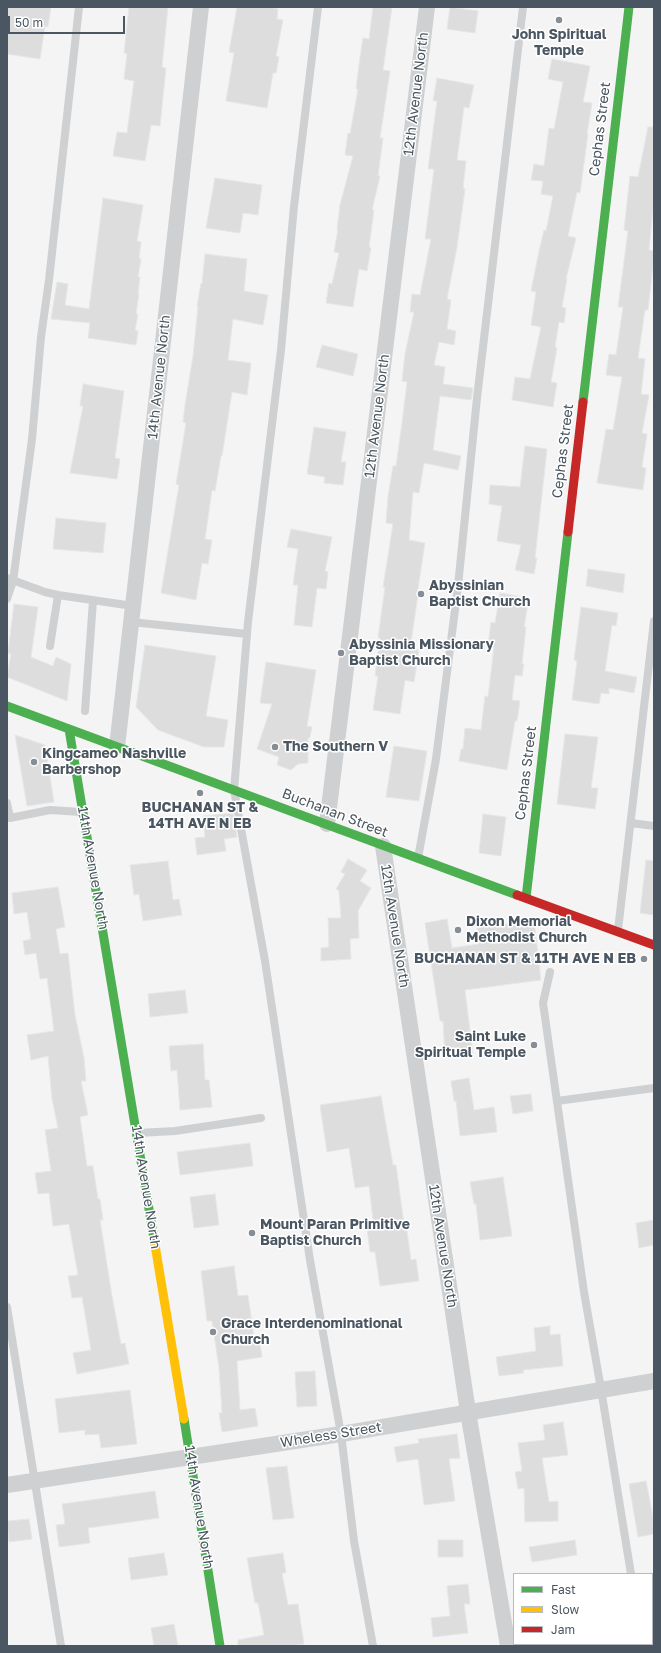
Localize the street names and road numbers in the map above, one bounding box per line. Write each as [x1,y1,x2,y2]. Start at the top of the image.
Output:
street label: 12th Avenue North [400,31,432,157]
street label: Cephas Street [586,81,614,177]
street label: 14th Avenue North [144,314,174,440]
street label: 12th Avenue North [361,353,393,479]
street label: Cephas Street [549,403,577,499]
street label: Cephas Street [512,725,540,821]
street label: Buchanan Street [280,785,390,841]
street label: 14th Avenue North [74,805,112,931]
street label: 12th Avenue North [377,863,413,989]
street label: 14th Avenue North [128,1124,164,1250]
street label: 12th Avenue North [425,1183,461,1309]
street label: Wheless Street [279,1419,383,1451]
street label: 14th Avenue North [181,1444,217,1570]

